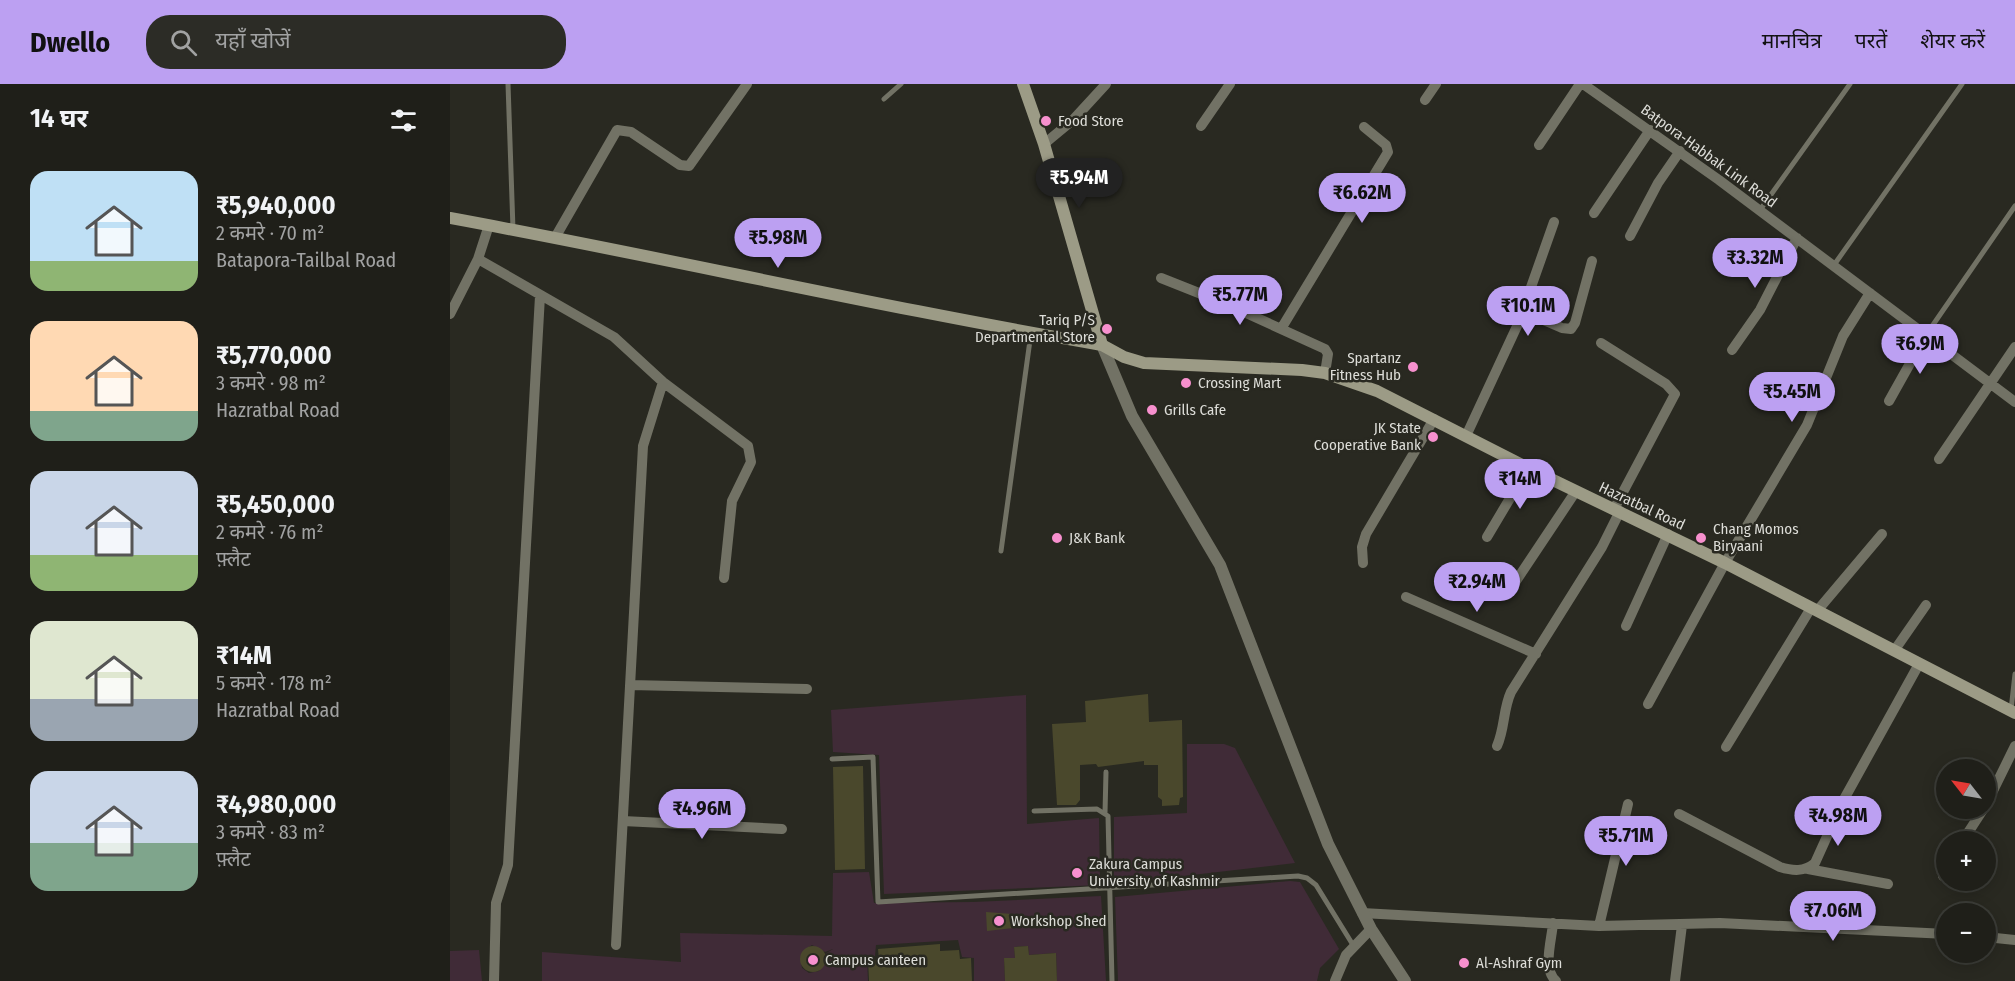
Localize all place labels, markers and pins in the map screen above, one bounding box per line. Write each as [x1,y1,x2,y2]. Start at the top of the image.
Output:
place label: Food Store [1058,112,1124,130]
marker: Food Store [1039,114,1053,128]
pin: ₹5.94M [1030,158,1128,209]
pin: ₹6.62M [1313,173,1411,224]
pin: ₹5.98M [729,218,827,269]
pin: ₹3.32M [1706,238,1804,289]
pin: ₹5.77M [1191,275,1289,326]
pin: ₹10.1M [1479,286,1577,337]
place label: Tariq P/S Departmental Store [975,311,1095,346]
marker: Tariq P/S Departmental Store [1100,322,1114,336]
pin: ₹6.9M [1878,324,1962,375]
place label: Spartanz Fitness Hub [1330,349,1401,384]
marker: Spartanz Fitness Hub [1406,360,1420,374]
pin: ₹5.45M [1743,372,1841,423]
place label: Crossing Mart [1198,374,1281,392]
marker: Crossing Mart [1179,376,1193,390]
place label: Grills Cafe [1164,401,1226,419]
marker: Grills Cafe [1145,403,1159,417]
place label: JK State Cooperative Bank [1314,419,1421,454]
marker: JK State Cooperative Bank [1426,430,1440,444]
pin: ₹14M [1484,459,1556,510]
place label: Chang Momos Biryaani [1713,520,1799,555]
place label: J&K Bank [1069,529,1125,547]
marker: J&K Bank [1050,531,1064,545]
marker: Chang Momos Biryaani [1694,531,1708,545]
pin: ₹2.94M [1428,562,1526,613]
pin: ₹4.96M [653,789,751,840]
pin: ₹4.98M [1789,796,1887,847]
pin: ₹5.71M [1577,816,1675,867]
place label: Zakura Campus University of Kashmir [1089,855,1221,890]
marker: Zakura Campus University of Kashmir [1070,866,1084,880]
pin: ₹7.06M [1784,891,1882,942]
place label: Workshop Shed [1011,912,1107,930]
marker: Workshop Shed [992,914,1006,928]
place label: Campus canteen [825,951,926,969]
marker: Campus canteen [806,953,820,967]
place label: Al-Ashraf Gym [1476,954,1562,972]
marker: Al-Ashraf Gym [1457,956,1471,970]

